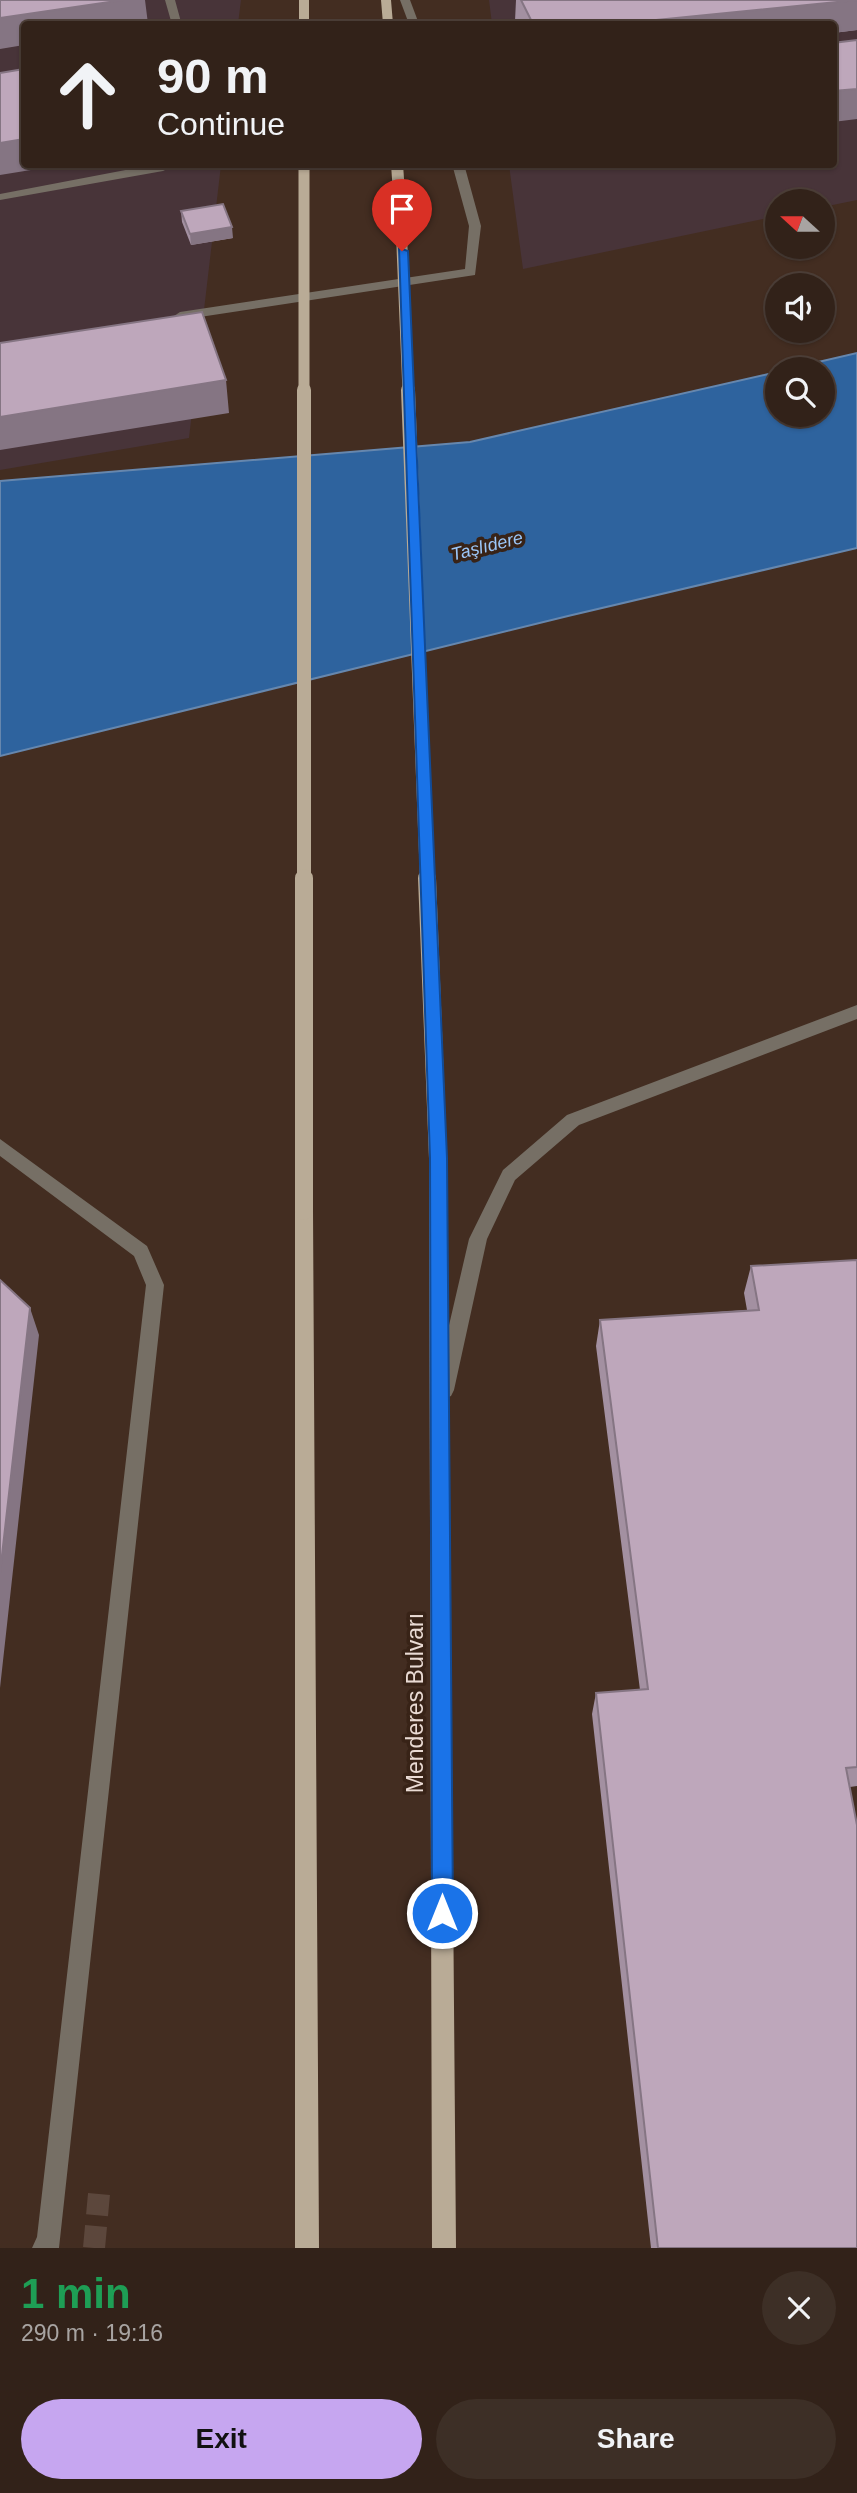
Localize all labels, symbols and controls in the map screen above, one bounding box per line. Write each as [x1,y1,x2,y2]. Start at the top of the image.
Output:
icon: ahead [42,49,133,140]
text: 90 m [157,49,269,103]
text: Continue [157,106,285,142]
pin [372,179,432,251]
north arrow [765,189,835,259]
map controls [765,189,835,427]
icon: arrive [383,190,421,228]
button: sound [765,273,835,343]
button: search [765,357,835,427]
water label: Taşlıdere [449,527,525,565]
street label: Menderes Bulvarı [402,1613,428,1793]
position arrow [405,1876,479,1950]
text: 1 min [21,2270,131,2317]
button: close [762,2271,836,2345]
text: 290 m · 19:16 [21,2320,163,2346]
button: Exit [21,2399,422,2479]
button: Share [436,2399,836,2479]

